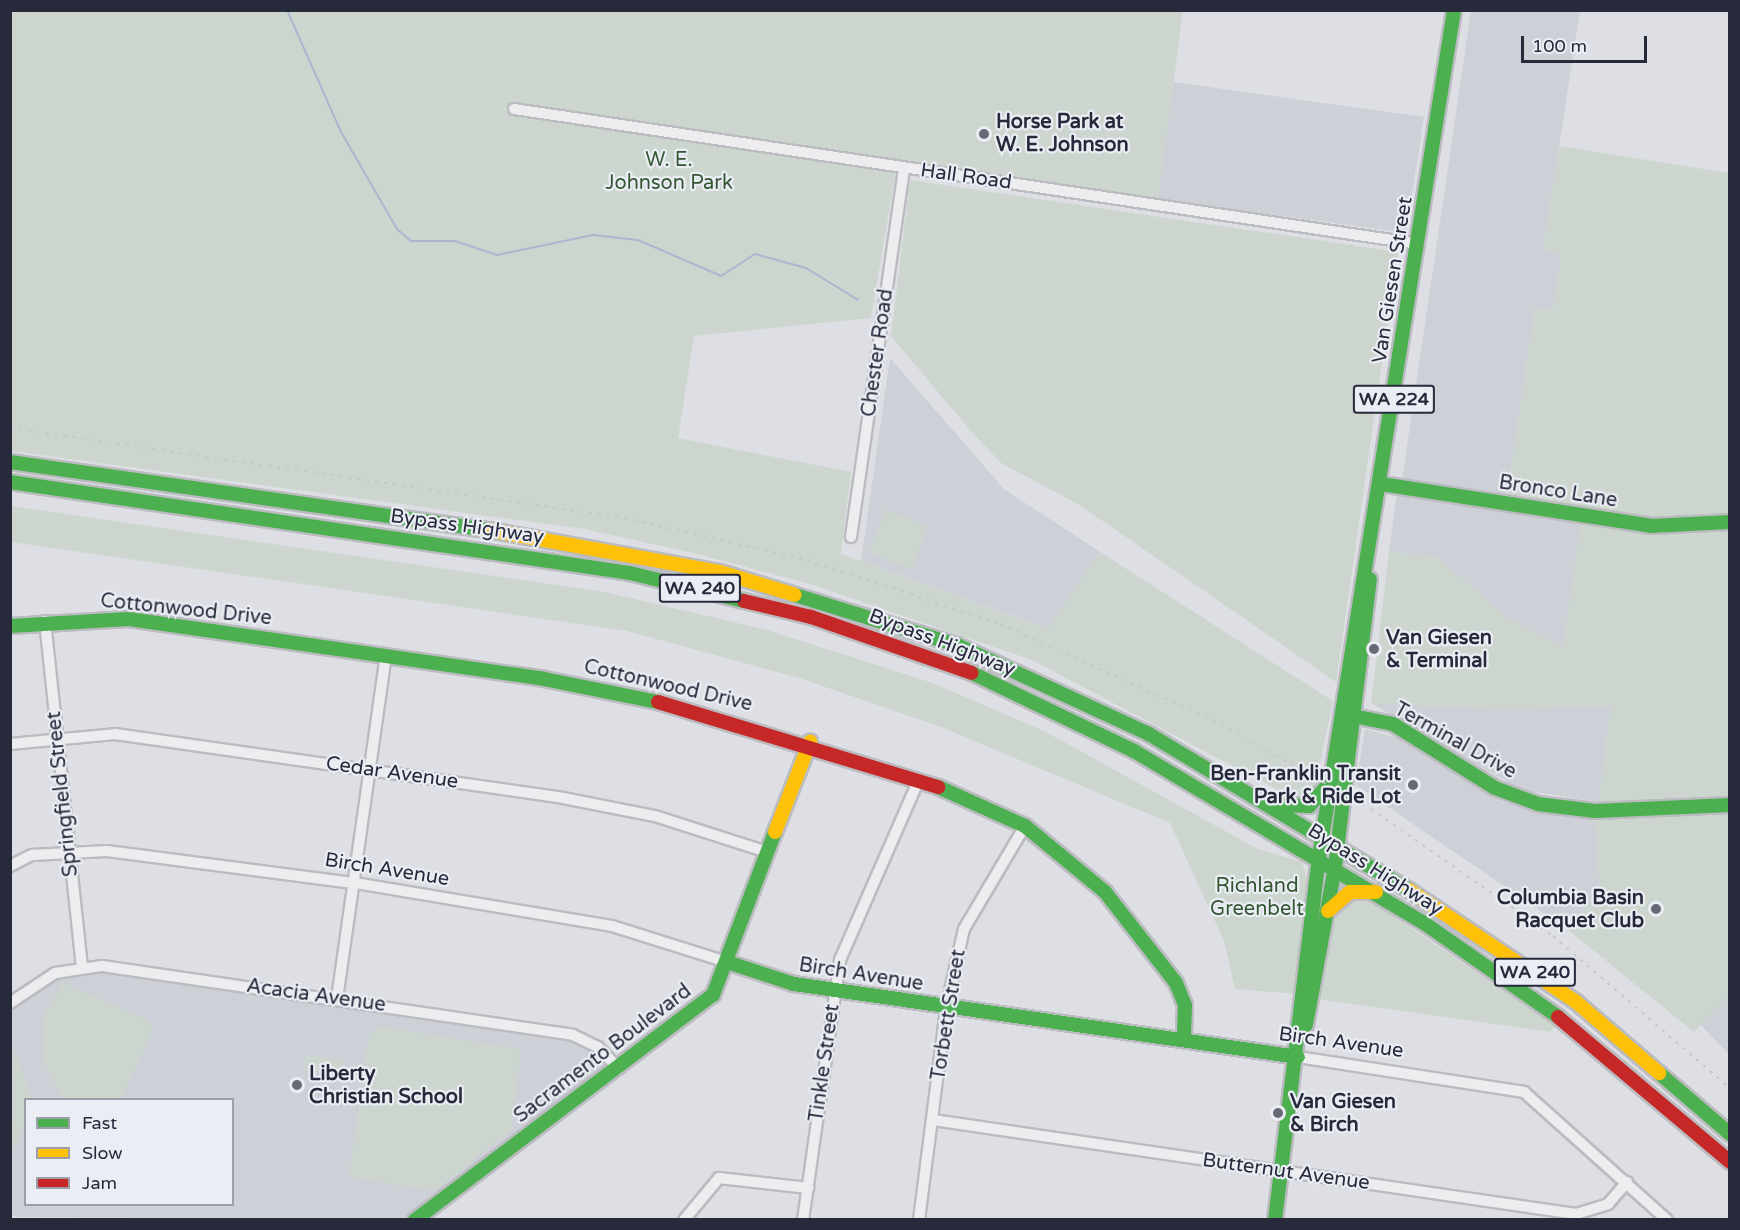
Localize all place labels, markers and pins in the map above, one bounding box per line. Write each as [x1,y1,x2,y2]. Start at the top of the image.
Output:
place label: Horse Park at W. E. Johnson [996,110,1129,157]
marker: Horse Park at W. E. Johnson [977,127,991,141]
place label: Van Giesen & Terminal [1386,626,1492,673]
marker: Van Giesen & Terminal [1367,642,1381,656]
place label: Ben-Franklin Transit Park & Ride Lot [1210,762,1401,809]
marker: Ben-Franklin Transit Park & Ride Lot [1406,778,1420,792]
place label: Columbia Basin Racquet Club [1497,886,1644,933]
marker: Columbia Basin Racquet Club [1649,902,1663,916]
place label: Liberty Christian School [309,1062,463,1109]
marker: Liberty Christian School [290,1078,304,1092]
place label: Van Giesen & Birch [1290,1090,1396,1137]
marker: Van Giesen & Birch [1271,1106,1285,1120]

